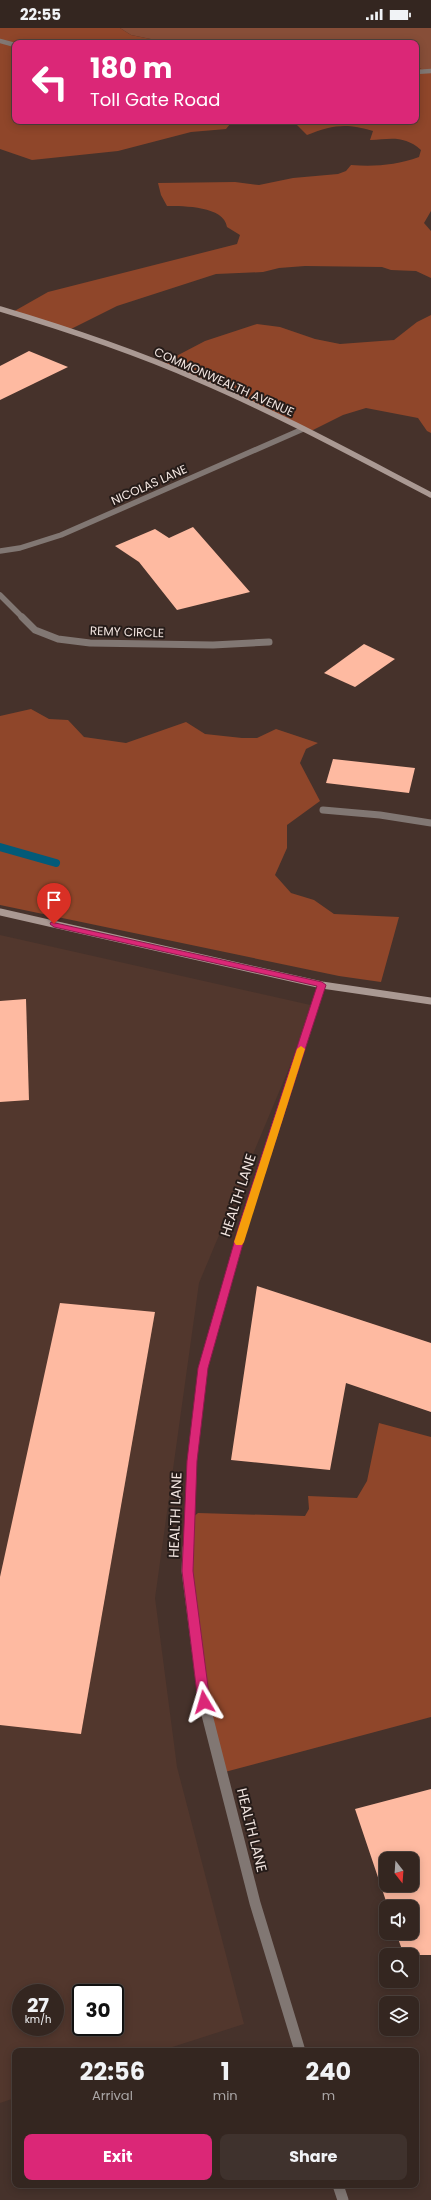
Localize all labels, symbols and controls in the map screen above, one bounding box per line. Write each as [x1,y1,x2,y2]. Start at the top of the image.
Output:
text: 22:55 [20,4,61,25]
text: 180 m [90,49,173,88]
icon: left [24,56,76,108]
text: Toll Gate Road [90,87,220,112]
street label: COMMONWEALTH AVENUE [152,343,297,420]
street label: NICOLAS LANE [108,460,189,509]
street label: REMY CIRCLE [90,622,164,641]
pin [37,883,71,924]
icon: arrive [43,889,65,911]
street label: HEALTH LANE [215,1151,261,1239]
street label: HEALTH LANE [164,1472,186,1558]
position arrow [183,1681,225,1723]
street label: HEALTH LANE [232,1786,272,1874]
north arrow [379,1852,419,1892]
map controls [379,1852,419,2036]
button: sound [379,1900,419,1940]
button: search [379,1948,419,1988]
speed limit sign: 30 [72,1984,124,2036]
text: 27 [27,1991,49,2019]
button: layers [379,1996,419,2036]
text: km/h [25,2012,51,2027]
text: 22:56 [80,2055,145,2088]
text: 1 [221,2055,230,2088]
text: 240 [306,2055,351,2088]
text: Arrival [92,2086,133,2105]
text: min [213,2086,238,2105]
text: m [322,2086,335,2105]
button: Exit [24,2134,212,2180]
button: Share [220,2134,407,2180]

